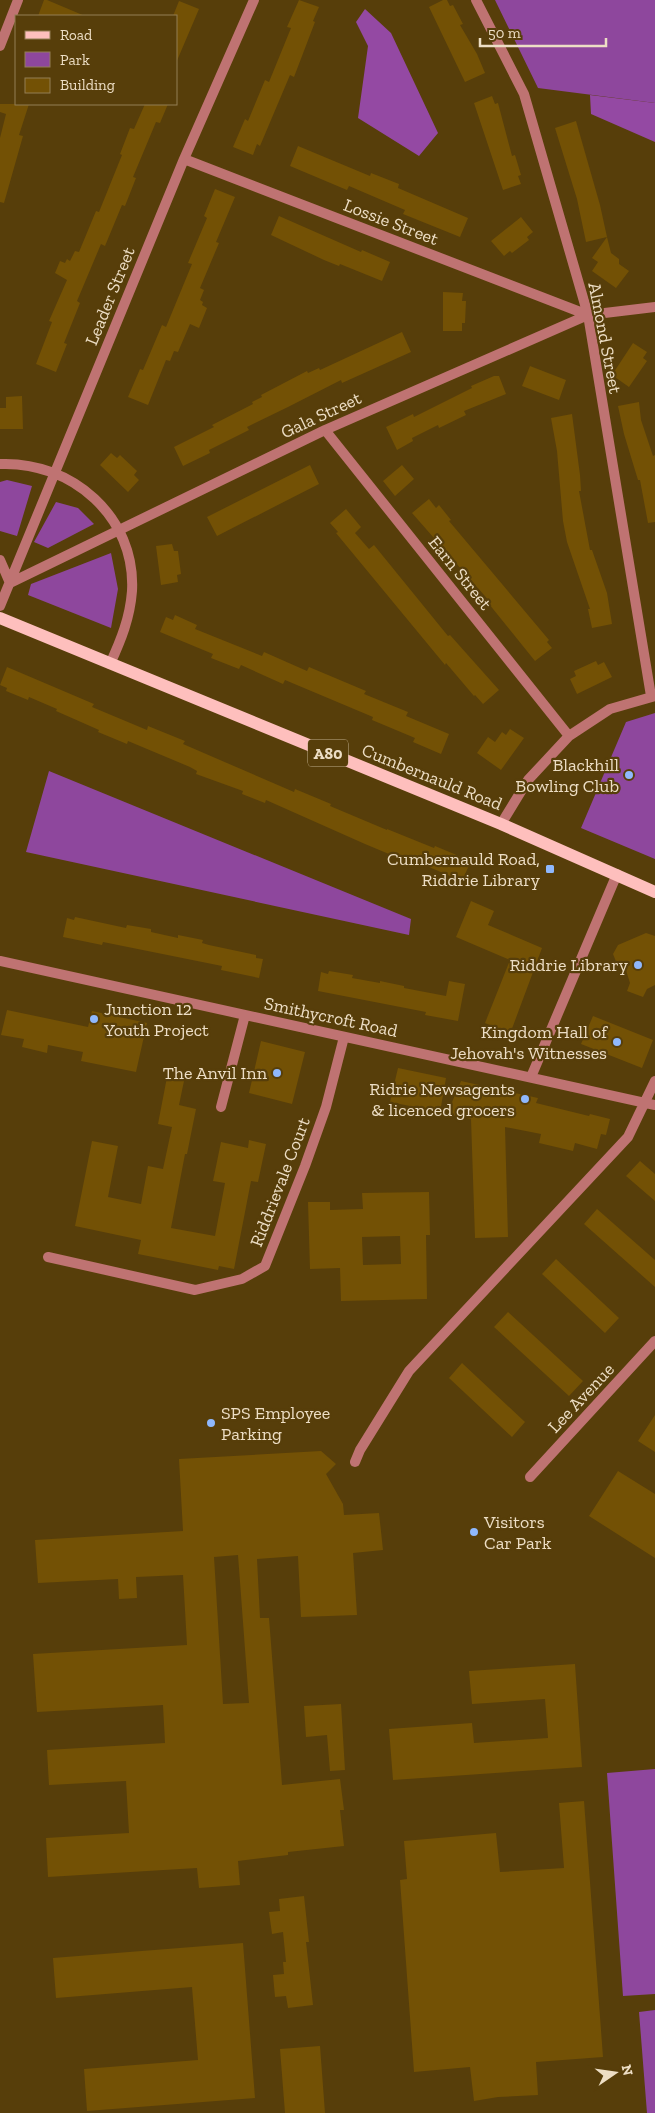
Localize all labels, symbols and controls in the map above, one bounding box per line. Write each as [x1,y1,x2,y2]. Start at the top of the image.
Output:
legend [15,15,178,105]
scale bar [480,15,606,47]
text: 50 m [488,24,521,42]
text: Road [60,26,93,44]
text: Park [60,51,90,69]
text: Building [60,76,115,94]
street label: Lossie Street [340,194,442,250]
street label: Leader Street [80,243,140,348]
street label: Almond Street [583,280,627,396]
street label: Gala Street [277,387,365,443]
street label: Earn Street [424,532,497,615]
street label: Cumbernauld Road [359,739,506,815]
road number: A80 [308,740,348,766]
place label: Blackhill Bowling Club [515,754,619,797]
marker: Blackhill Bowling Club [623,769,635,781]
place label: Cumbernauld Road, Riddrie Library [387,848,541,891]
marker: Cumbernauld Road, Riddrie Library [544,863,556,875]
place label: Riddrie Library [509,954,629,976]
marker: Riddrie Library [632,959,644,971]
street label: Smithycroft Road [262,992,400,1042]
place label: Junction 12 Youth Project [103,998,209,1041]
marker: Junction 12 Youth Project [88,1013,100,1025]
place label: Kingdom Hall of Jehovah's Witnesses [450,1021,608,1064]
marker: Kingdom Hall of Jehovah's Witnesses [611,1036,623,1048]
place label: The Anvil Inn [163,1062,268,1084]
marker: The Anvil Inn [271,1067,283,1079]
place label: Ridrie Newsagents & licenced grocers [369,1078,515,1121]
marker: Ridrie Newsagents & licenced grocers [519,1093,531,1105]
street label: Riddrievale Court [245,1114,315,1250]
street label: Lee Avenue [543,1359,619,1437]
place label: SPS Employee Parking [221,1402,330,1445]
marker: SPS Employee Parking [205,1417,217,1429]
place label: Visitors Car Park [483,1511,552,1554]
marker: Visitors Car Park [468,1526,480,1538]
north arrow [590,2048,640,2098]
text: N [618,2063,637,2078]

